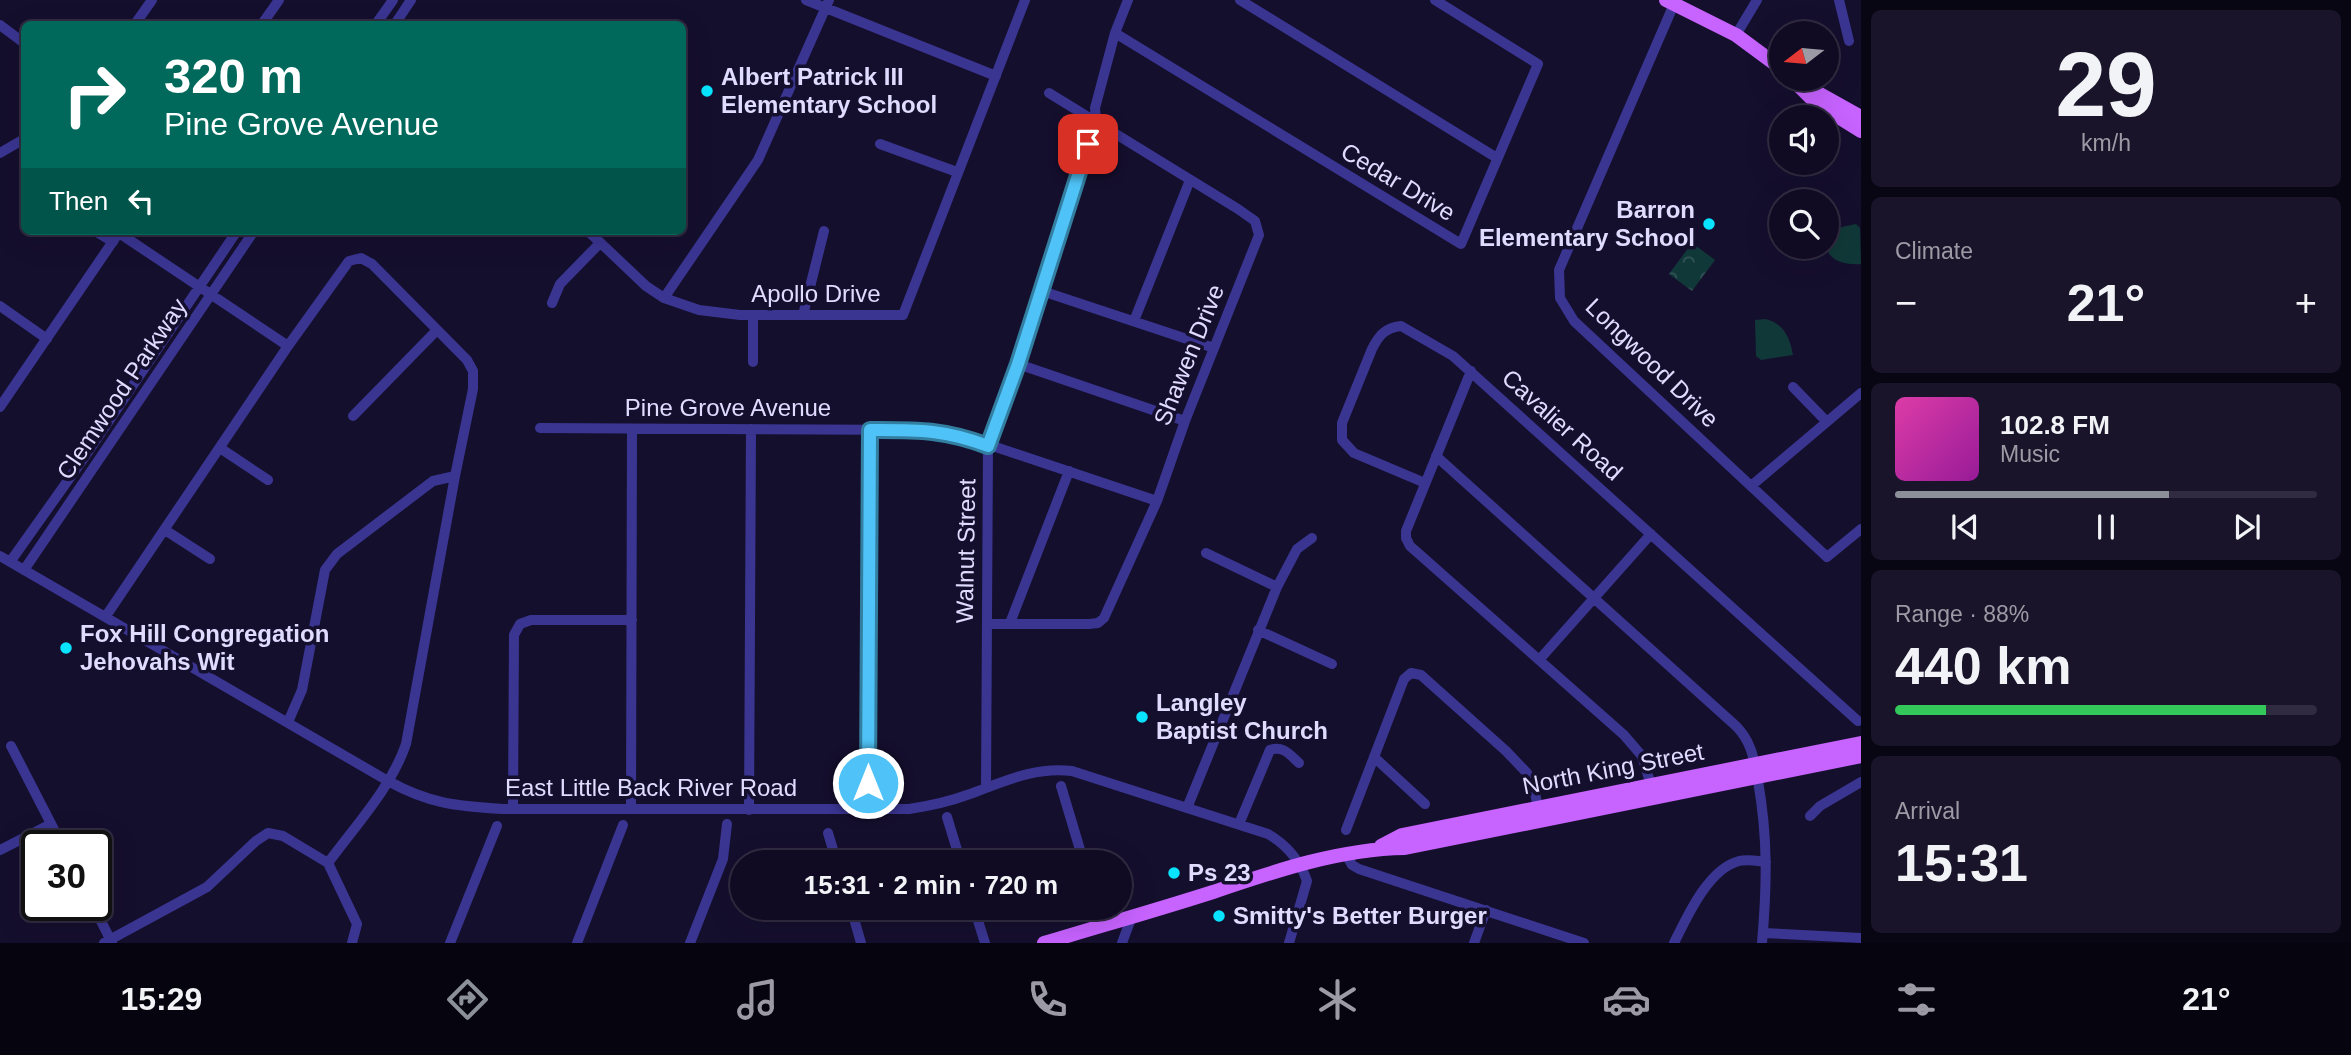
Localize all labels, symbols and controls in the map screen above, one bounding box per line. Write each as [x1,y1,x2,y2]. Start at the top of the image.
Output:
north arrow [1769,21,1839,91]
map controls [1769,21,1839,259]
text: 29 [2055,34,2157,135]
icon: right [49,49,140,140]
text: 320 m [164,49,303,103]
place label: Albert Patrick III Elementary School [721,63,937,118]
marker: Albert Patrick III Elementary School [699,83,715,99]
button: sound [1769,105,1839,175]
text: Pine Grove Avenue [164,106,439,142]
pin [1058,114,1118,174]
icon: arrive [1069,125,1107,163]
text: km/h [2081,130,2131,156]
street label: Cedar Drive [1336,137,1460,226]
icon: left [122,182,160,220]
text: Then [49,186,108,216]
button: search [1769,189,1839,259]
place label: Barron Elementary School [1479,196,1695,251]
marker: Barron Elementary School [1701,216,1717,232]
text: Climate [1895,238,1973,264]
text: 21° [2067,274,2145,332]
street label: Apollo Drive [751,280,881,307]
street label: Shawen Drive [1148,280,1229,429]
text: − [1895,282,1917,324]
text: + [2295,282,2317,324]
street label: Clemwood Parkway [51,293,192,484]
street label: Longwood Drive [1581,293,1724,433]
street label: Cavalier Road [1497,364,1628,486]
street label: Pine Grove Avenue [625,394,831,421]
text: 102.8 FM [2000,410,2110,440]
text: Music [2000,441,2060,467]
street label: Walnut Street [951,478,980,623]
icon: previous [1946,508,1984,546]
icon: pause [2087,508,2125,546]
icon: next [2228,508,2266,546]
text: Range · 88% [1895,601,2029,627]
place label: Fox Hill Congregation Jehovahs Wit [80,620,329,675]
text: 440 km [1895,637,2071,695]
marker: Fox Hill Congregation Jehovahs Wit [58,640,74,656]
place label: Langley Baptist Church [1156,689,1328,744]
marker: Langley Baptist Church [1134,709,1150,725]
street label: North King Street [1520,738,1706,799]
position arrow [831,746,905,820]
street label: East Little Back River Road [505,774,797,801]
text: Arrival [1895,798,1960,824]
speed limit sign: 30 [21,830,112,921]
text: 15:31 [1895,834,2028,892]
place label: Ps 23 [1188,859,1251,886]
marker: Ps 23 [1166,865,1182,881]
text: 15:31 · 2 min · 720 m [804,870,1058,900]
place label: Smitty's Better Burger [1233,902,1487,929]
marker: Smitty's Better Burger [1211,908,1227,924]
icon: directions [443,975,492,1024]
icon: music [733,975,782,1024]
icon: phone [1023,975,1072,1024]
icon: climate [1313,975,1362,1024]
icon: car [1602,975,1651,1024]
icon: filters [1892,975,1941,1024]
text: 15:29 [120,981,202,1017]
text: 21° [2182,981,2231,1017]

